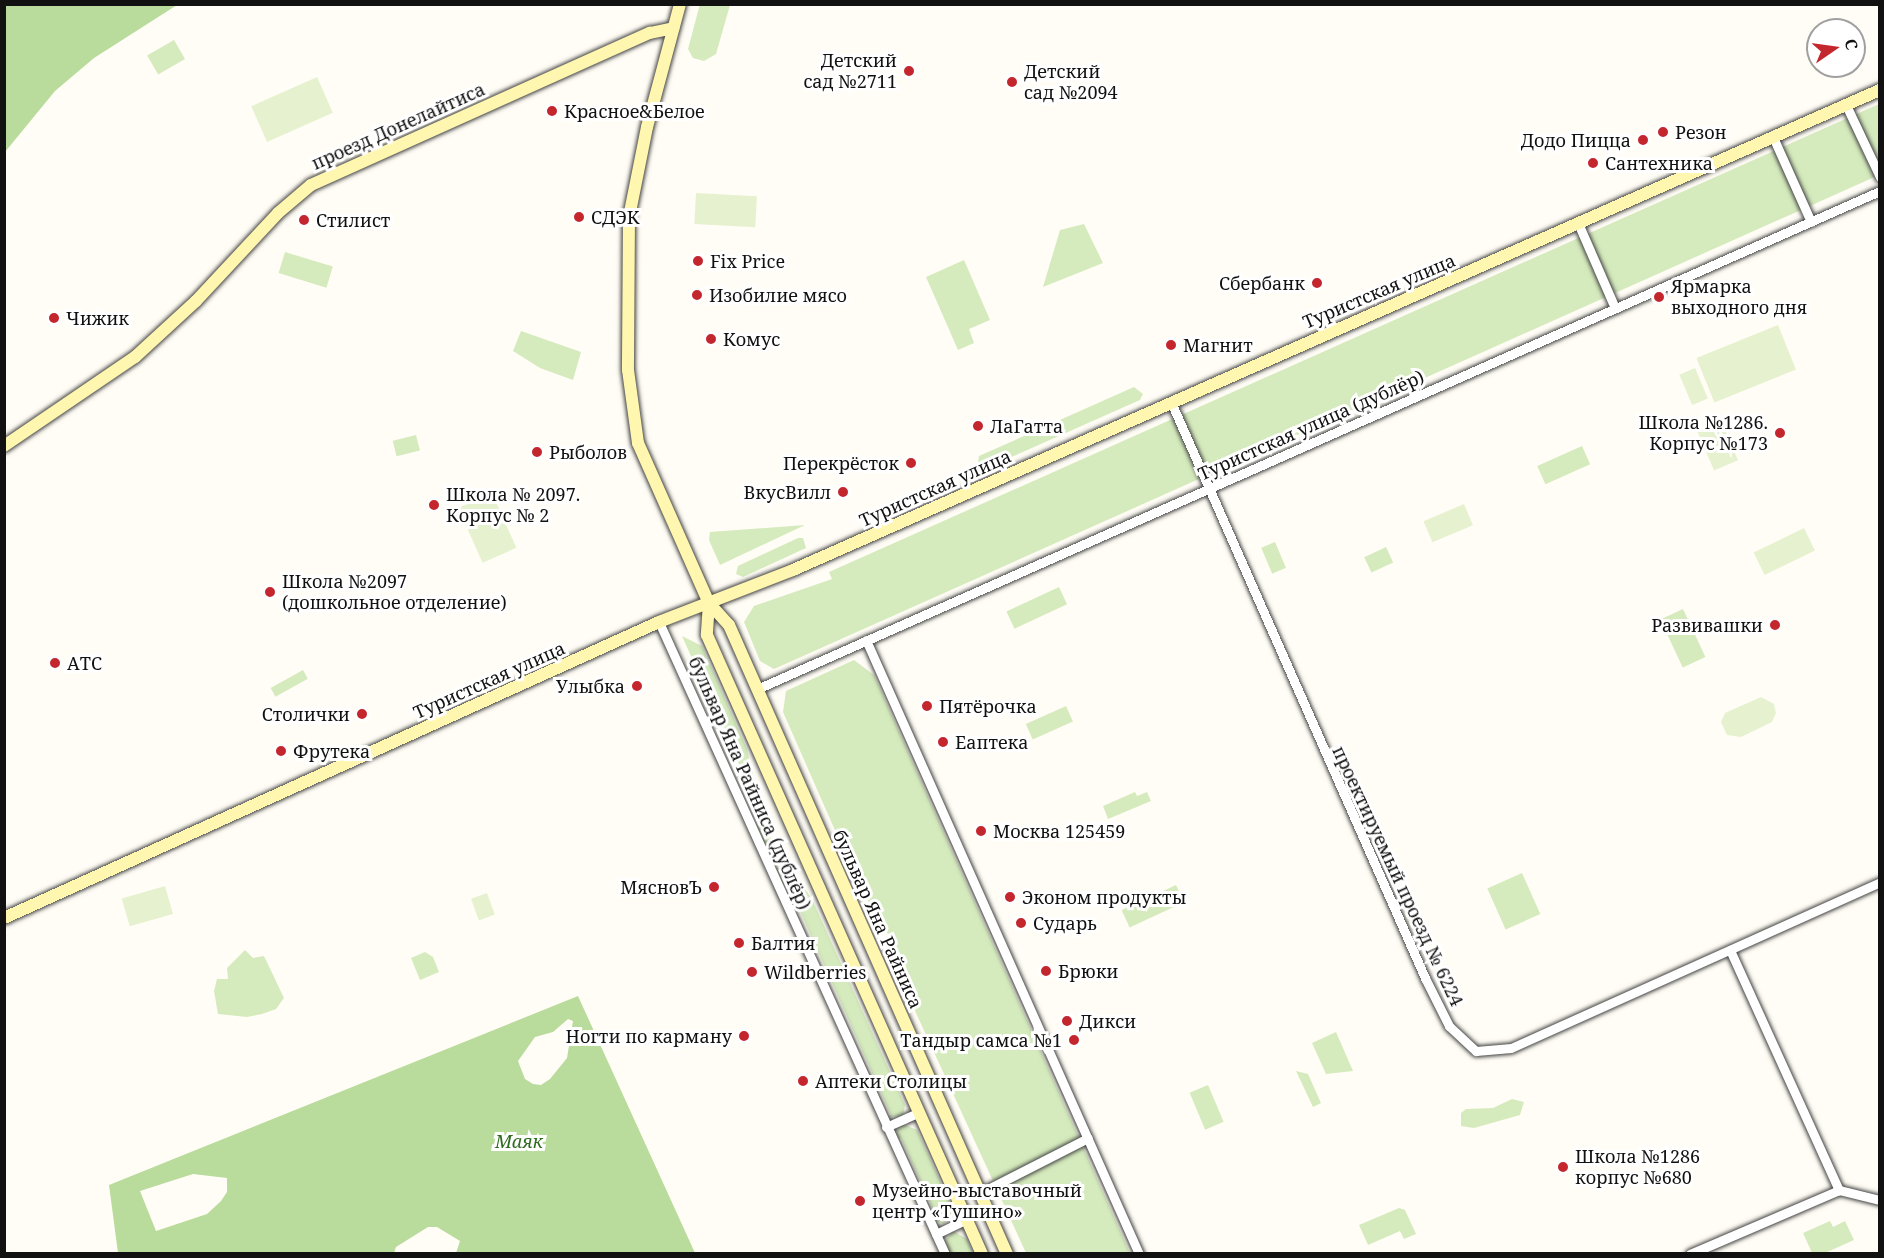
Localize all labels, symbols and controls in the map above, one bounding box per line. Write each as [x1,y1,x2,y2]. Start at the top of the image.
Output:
north arrow [1806,18,1866,78]
text: С [1840,37,1863,52]
place label: Детский сад №2711 [803,50,897,92]
place label: Детский сад №2094 [1024,61,1118,104]
marker: Детский сад №2711 [902,64,916,78]
marker: Детский сад №2094 [1005,75,1019,89]
street label: проезд Донелайтиса [308,78,488,174]
place label: Красное&Белое [564,100,705,122]
marker: Красное&Белое [545,104,559,118]
place label: Резон [1675,121,1727,143]
marker: Резон [1656,125,1670,139]
place label: Додо Пицца [1521,129,1631,151]
marker: Додо Пицца [1636,133,1650,147]
place label: Сантехника [1605,152,1713,174]
marker: Сантехника [1586,156,1600,170]
place label: СДЭК [591,206,639,228]
place label: Стилист [316,209,390,231]
marker: СДЭК [572,210,586,224]
marker: Стилист [297,213,311,227]
street label: Туристская улица [1299,249,1459,333]
place label: Fix Price [710,250,785,272]
marker: Fix Price [691,254,705,268]
place label: Сбербанк [1219,272,1305,294]
marker: Сбербанк [1310,276,1324,290]
place label: Ярмарка выходного дня [1671,276,1807,318]
place label: Изобилие мясо [709,284,847,306]
marker: Изобилие мясо [690,288,704,302]
marker: Ярмарка выходного дня [1652,290,1666,304]
place label: Чижик [66,307,129,329]
marker: Чижик [47,311,61,325]
place label: Комус [723,328,780,350]
marker: Комус [704,332,718,346]
place label: Магнит [1183,334,1253,356]
marker: Магнит [1164,338,1178,352]
street label: Туристская улица (дублёр) [1195,365,1427,485]
place label: Школа №1286. Корпус №173 [1638,412,1768,454]
place label: ЛаГатта [990,415,1063,437]
marker: ЛаГатта [971,419,985,433]
marker: Школа №1286. Корпус №173 [1773,426,1787,440]
place label: Рыболов [549,441,627,463]
marker: Рыболов [530,445,544,459]
street label: Туристская улица [856,445,1014,531]
place label: Перекрёсток [783,452,899,474]
marker: Перекрёсток [904,456,918,470]
place label: ВкусВилл [743,481,831,503]
place label: Школа № 2097. Корпус № 2 [446,484,580,526]
marker: ВкусВилл [836,485,850,499]
marker: Школа № 2097. Корпус № 2 [427,498,441,512]
place label: Школа №2097 (дошкольное отделение) [282,571,507,614]
marker: Школа №2097 (дошкольное отделение) [263,585,277,599]
place label: Развивашки [1651,614,1763,636]
marker: Развивашки [1768,618,1782,632]
street label: Туристская улица [410,637,568,723]
place label: АТС [67,652,102,674]
street label: бульвар Яна Райниса (дублёр) [684,653,816,913]
marker: АТС [48,656,62,670]
place label: Улыбка [556,675,625,697]
marker: Улыбка [630,679,644,693]
place label: Пятёрочка [939,695,1037,717]
marker: Пятёрочка [920,699,934,713]
place label: Столички [262,703,350,725]
marker: Столички [355,707,369,721]
place label: Еаптека [955,731,1029,753]
marker: Еаптека [936,735,950,749]
place label: Фрутека [293,740,370,762]
street label: проектируемый проезд № 6224 [1328,742,1468,1010]
marker: Фрутека [274,744,288,758]
place label: Москва 125459 [993,820,1125,842]
marker: Москва 125459 [974,824,988,838]
street label: бульвар Яна Райниса [829,826,927,1012]
place label: МясновЪ [620,876,702,898]
marker: МясновЪ [707,880,721,894]
place label: Эконом продукты [1022,886,1186,908]
marker: Эконом продукты [1003,890,1017,904]
place label: Сударь [1033,912,1097,934]
marker: Сударь [1014,916,1028,930]
place label: Балтия [751,932,816,954]
marker: Балтия [732,936,746,950]
place label: Брюки [1058,960,1118,982]
place label: Wildberries [764,961,866,983]
marker: Брюки [1039,964,1053,978]
marker: Wildberries [745,965,759,979]
place label: Дикси [1079,1010,1136,1032]
marker: Дикси [1060,1014,1074,1028]
place label: Ногти по карману [566,1025,732,1047]
marker: Ногти по карману [737,1029,751,1043]
place label: Тандыр самса №1 [900,1029,1062,1051]
marker: Тандыр самса №1 [1067,1033,1081,1047]
place label: Аптеки Столицы [815,1070,967,1092]
marker: Аптеки Столицы [796,1074,810,1088]
park label: Маяк [495,1130,543,1152]
place label: Школа №1286 корпус №680 [1575,1146,1700,1188]
marker: Школа №1286 корпус №680 [1556,1160,1570,1174]
place label: Музейно-выставочный центр «Тушино» [872,1180,1082,1222]
marker: Музейно-выставочный центр «Тушино» [853,1194,867,1208]

